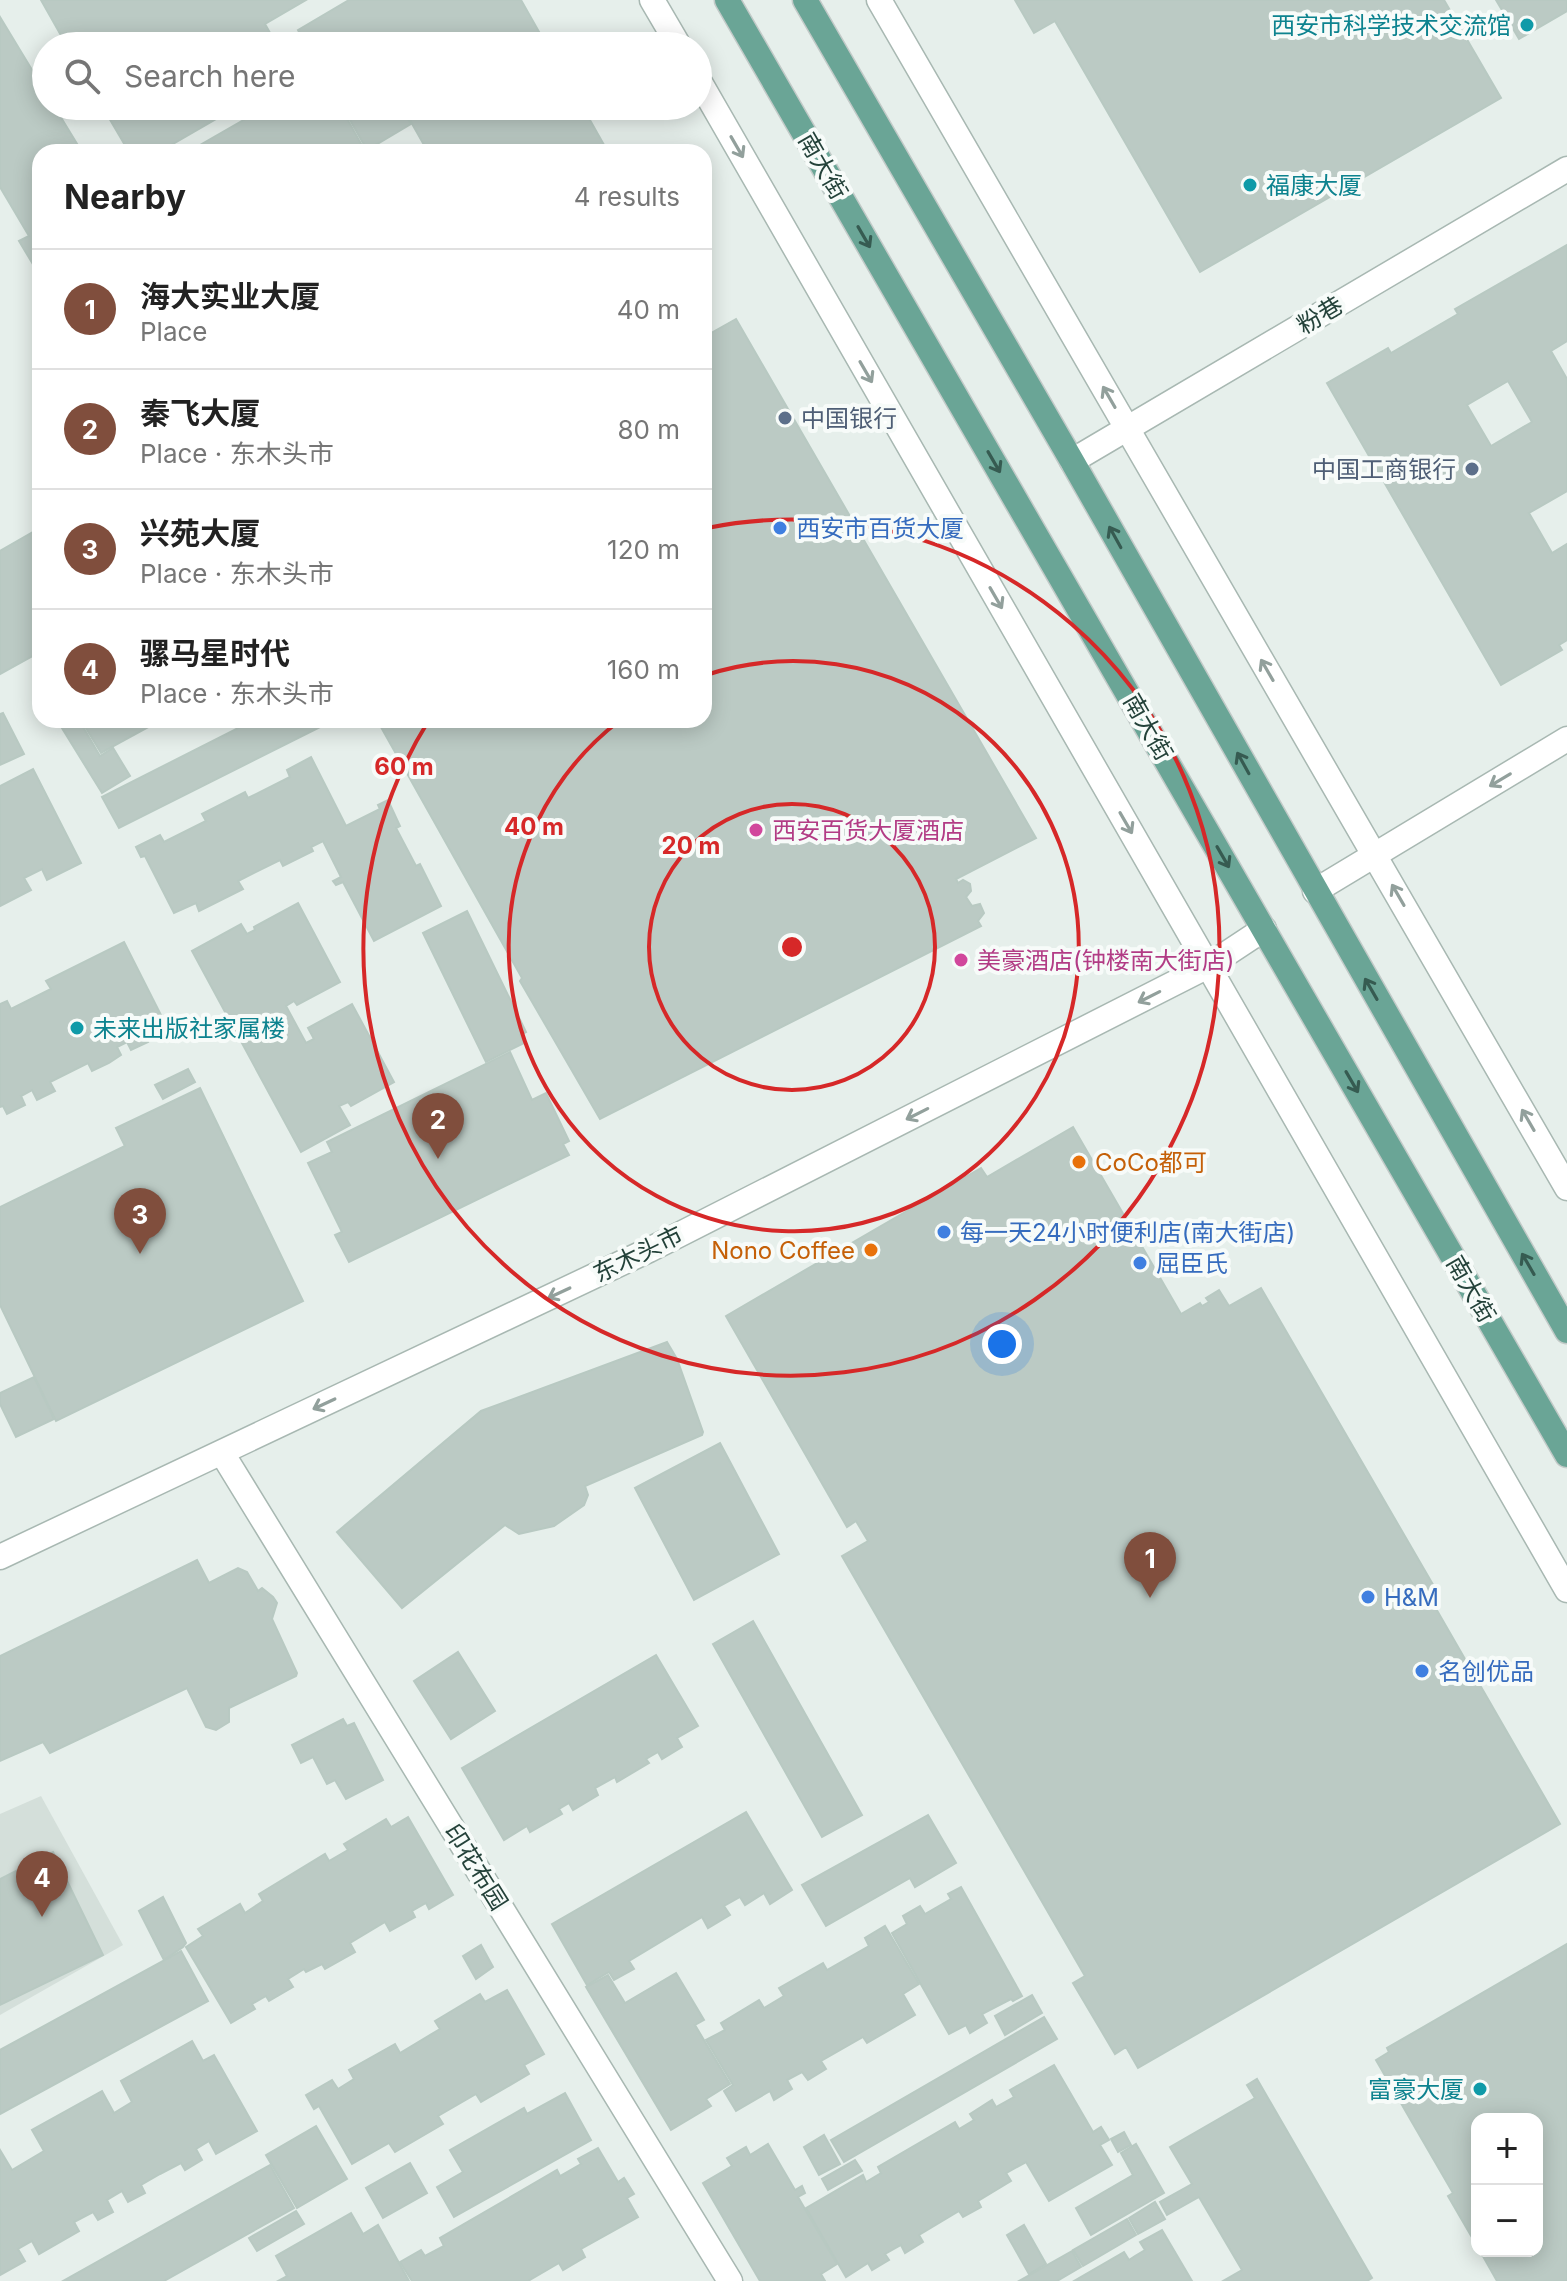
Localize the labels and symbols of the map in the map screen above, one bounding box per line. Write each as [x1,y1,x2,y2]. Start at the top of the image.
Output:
place label: 西安市科学技术交流馆 [1271,11,1511,40]
marker: 西安市科学技术交流馆 [1518,16,1536,34]
street label: 南大街 [792,128,854,204]
one-way arrow [729,135,745,158]
place label: 福康大厦 [1266,171,1362,200]
marker: 福康大厦 [1241,176,1259,194]
one-way arrow [856,225,872,248]
street label: 粉巷 [1292,290,1348,340]
one-way arrow [859,360,875,383]
one-way arrow [1101,385,1116,409]
place label: 中国银行 [801,404,897,433]
marker: 中国银行 [776,409,794,427]
one-way arrow [987,450,1002,474]
place label: 中国工商银行 [1312,455,1456,484]
marker: 中国工商银行 [1463,460,1481,478]
place label: 西安市百货大厦 [796,514,964,543]
marker: 西安市百货大厦 [771,519,789,537]
one-way arrow [1107,526,1123,549]
one-way arrow [988,586,1004,609]
one-way arrow [1259,659,1275,682]
street label: 南大街 [1117,689,1179,765]
text: 60 m [374,752,434,781]
one-way arrow [1235,752,1250,776]
one-way arrow [1489,772,1512,788]
one-way arrow [1118,811,1134,834]
text: 40 m [504,812,564,841]
place label: 西安百货大厦酒店 [772,816,964,845]
marker: 西安百货大厦酒店 [747,821,765,839]
text: 20 m [662,831,720,860]
one-way arrow [1215,845,1231,868]
one-way arrow [1390,884,1406,907]
centre of rings [778,933,806,961]
place label: 美豪酒店(钟楼南大街店) [977,946,1235,975]
marker: 美豪酒店(钟楼南大街店) [952,951,970,969]
one-way arrow [1363,978,1378,1002]
one-way arrow [1137,989,1161,1005]
place label: 未来出版社家属楼 [93,1014,285,1043]
marker: 未来出版社家属楼 [68,1019,86,1037]
one-way arrow [1345,1070,1360,1094]
pin: 2 [412,1093,464,1159]
one-way arrow [905,1107,929,1123]
one-way arrow [1520,1109,1536,1132]
place label: CoCo都可 [1095,1148,1207,1177]
marker: CoCo都可 [1070,1153,1088,1171]
pin: 3 [114,1188,166,1254]
place label: 每一天24小时便利店(南大街店) [960,1218,1295,1247]
street label: 东木头市 [589,1220,687,1288]
marker: 每一天24小时便利店(南大街店) [935,1223,953,1241]
place label: Nono Coffee [711,1236,855,1265]
marker: Nono Coffee [862,1241,880,1259]
place label: 屈臣氏 [1156,1249,1228,1278]
street label: 南大街 [1440,1251,1502,1327]
one-way arrow [1520,1253,1536,1276]
marker: 屈臣氏 [1131,1254,1149,1272]
one-way arrow [547,1286,571,1301]
your location [982,1324,1022,1364]
one-way arrow [312,1397,336,1412]
pin: 1 [1124,1532,1176,1598]
place label: H&M [1384,1583,1439,1612]
marker: H&M [1359,1588,1377,1606]
place label: 名创优品 [1438,1657,1534,1686]
marker: 名创优品 [1413,1662,1431,1680]
street label: 印花布园 [438,1819,514,1915]
pin: 4 [16,1851,68,1917]
place label: 富豪大厦 [1368,2075,1464,2104]
marker: 富豪大厦 [1471,2080,1489,2098]

